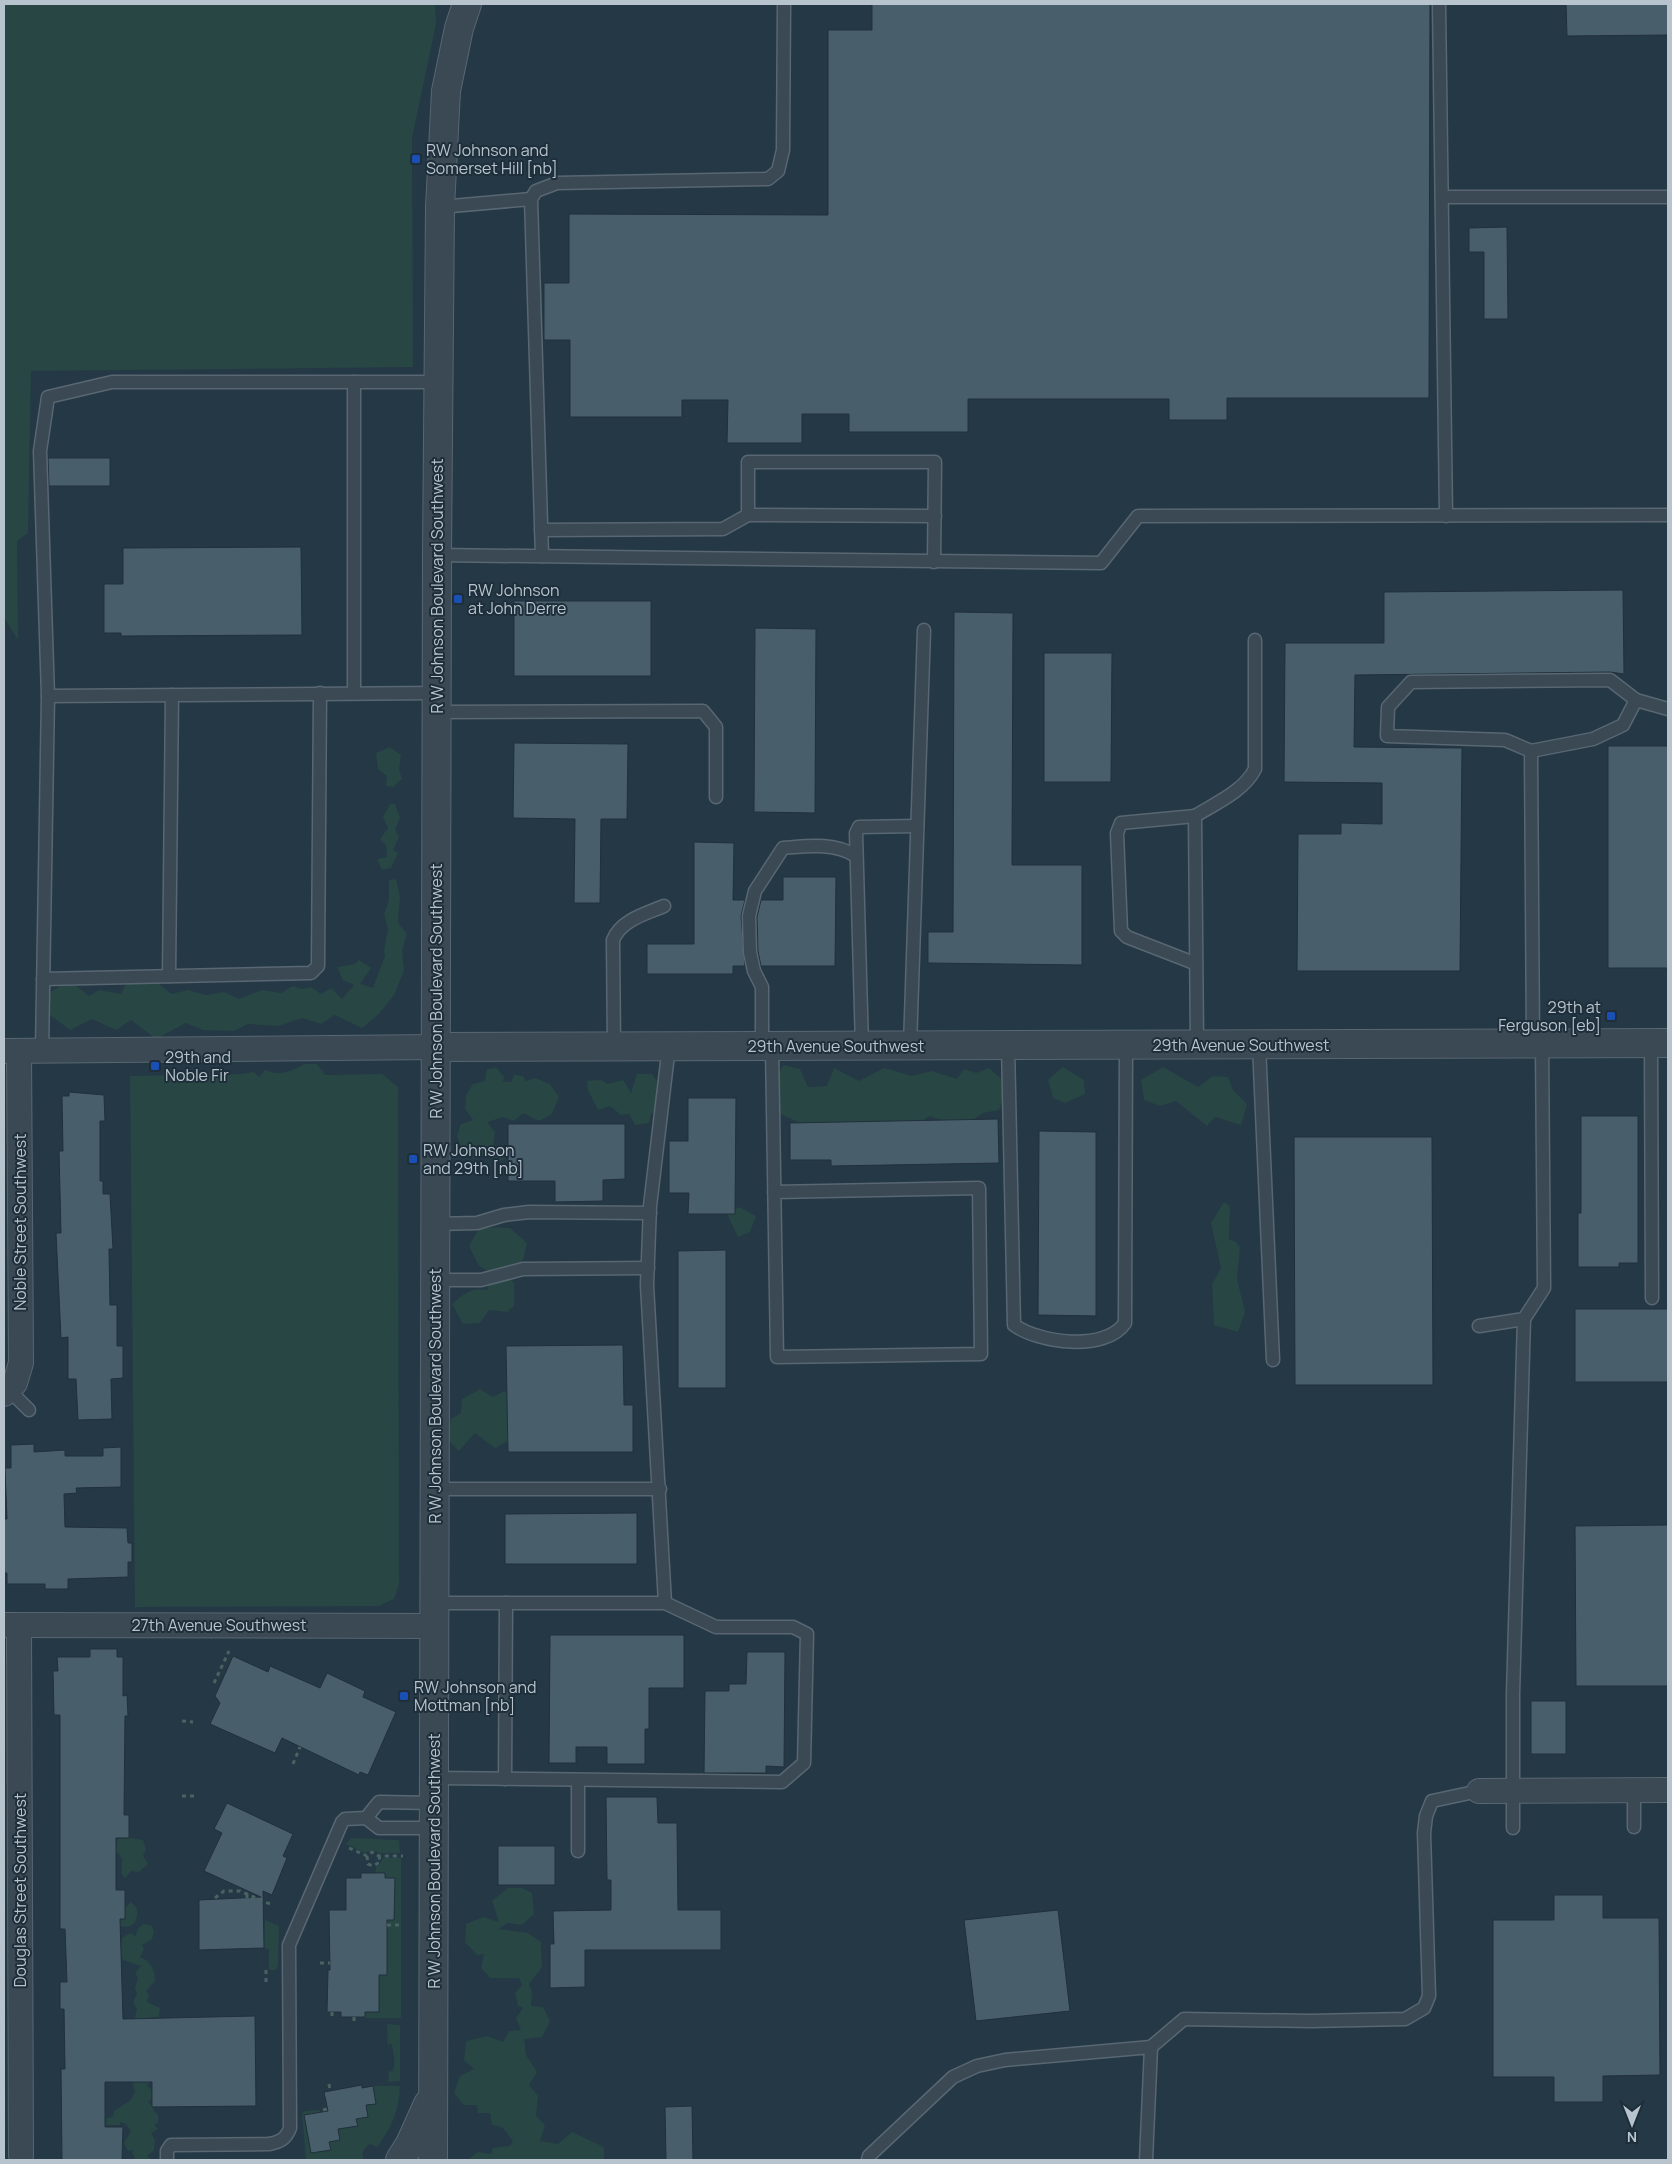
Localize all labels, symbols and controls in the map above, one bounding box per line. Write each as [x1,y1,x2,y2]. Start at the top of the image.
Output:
place label: RW Johnson and Somerset Hill [nb] [426,139,558,179]
marker: RW Johnson and Somerset Hill [nb] [410,153,422,165]
street label: R W Johnson Boulevard Southwest [426,458,448,714]
place label: RW Johnson at John Derre [468,579,566,619]
marker: RW Johnson at John Derre [452,593,464,605]
street label: R W Johnson Boulevard Southwest [425,863,447,1119]
place label: 29th at Ferguson [eb] [1498,996,1601,1036]
marker: 29th at Ferguson [eb] [1605,1010,1617,1022]
street label: 29th Avenue Southwest [1153,1034,1330,1056]
street label: 29th Avenue Southwest [748,1035,925,1057]
place label: 29th and Noble Fir [165,1046,231,1086]
marker: 29th and Noble Fir [149,1060,161,1072]
street label: Noble Street Southwest [9,1133,31,1311]
place label: RW Johnson and 29th [nb] [423,1139,524,1179]
marker: RW Johnson and 29th [nb] [407,1153,419,1165]
street label: R W Johnson Boulevard Southwest [424,1268,446,1524]
street label: 27th Avenue Southwest [131,1614,307,1636]
place label: RW Johnson and Mottman [nb] [414,1676,537,1716]
marker: RW Johnson and Mottman [nb] [398,1690,410,1702]
street label: R W Johnson Boulevard Southwest [423,1733,445,1989]
street label: Douglas Street Southwest [9,1793,31,1987]
north arrow [1607,2099,1657,2149]
text: N [1627,2128,1637,2147]

